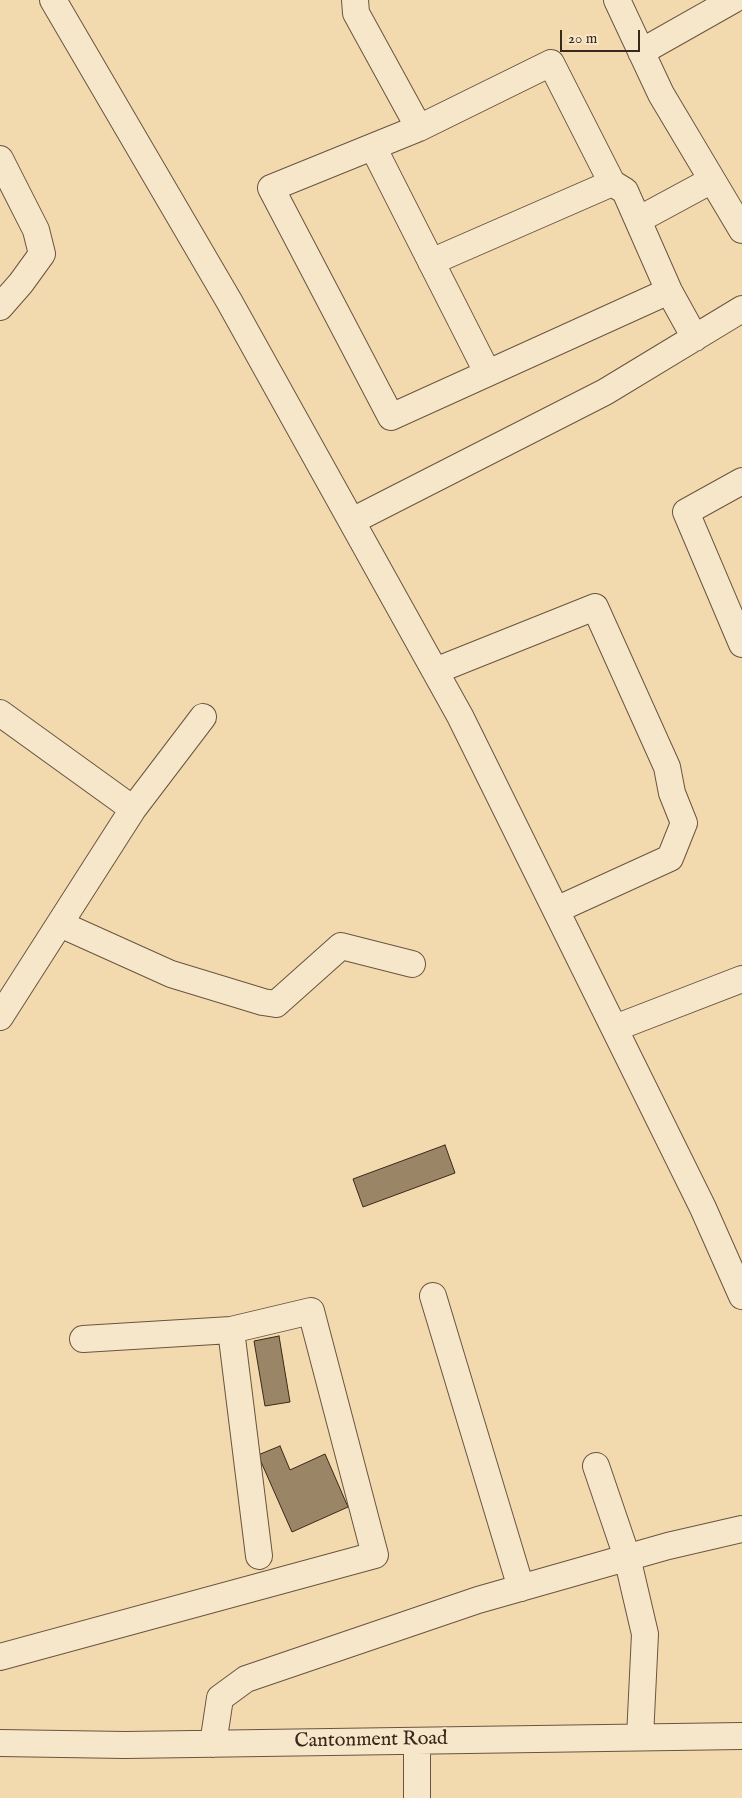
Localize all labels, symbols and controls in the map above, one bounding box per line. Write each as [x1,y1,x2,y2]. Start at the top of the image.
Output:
scale bar [562,20,642,52]
text: 20 m [568,29,597,48]
street label: Cantonment Road [294,1728,448,1754]

